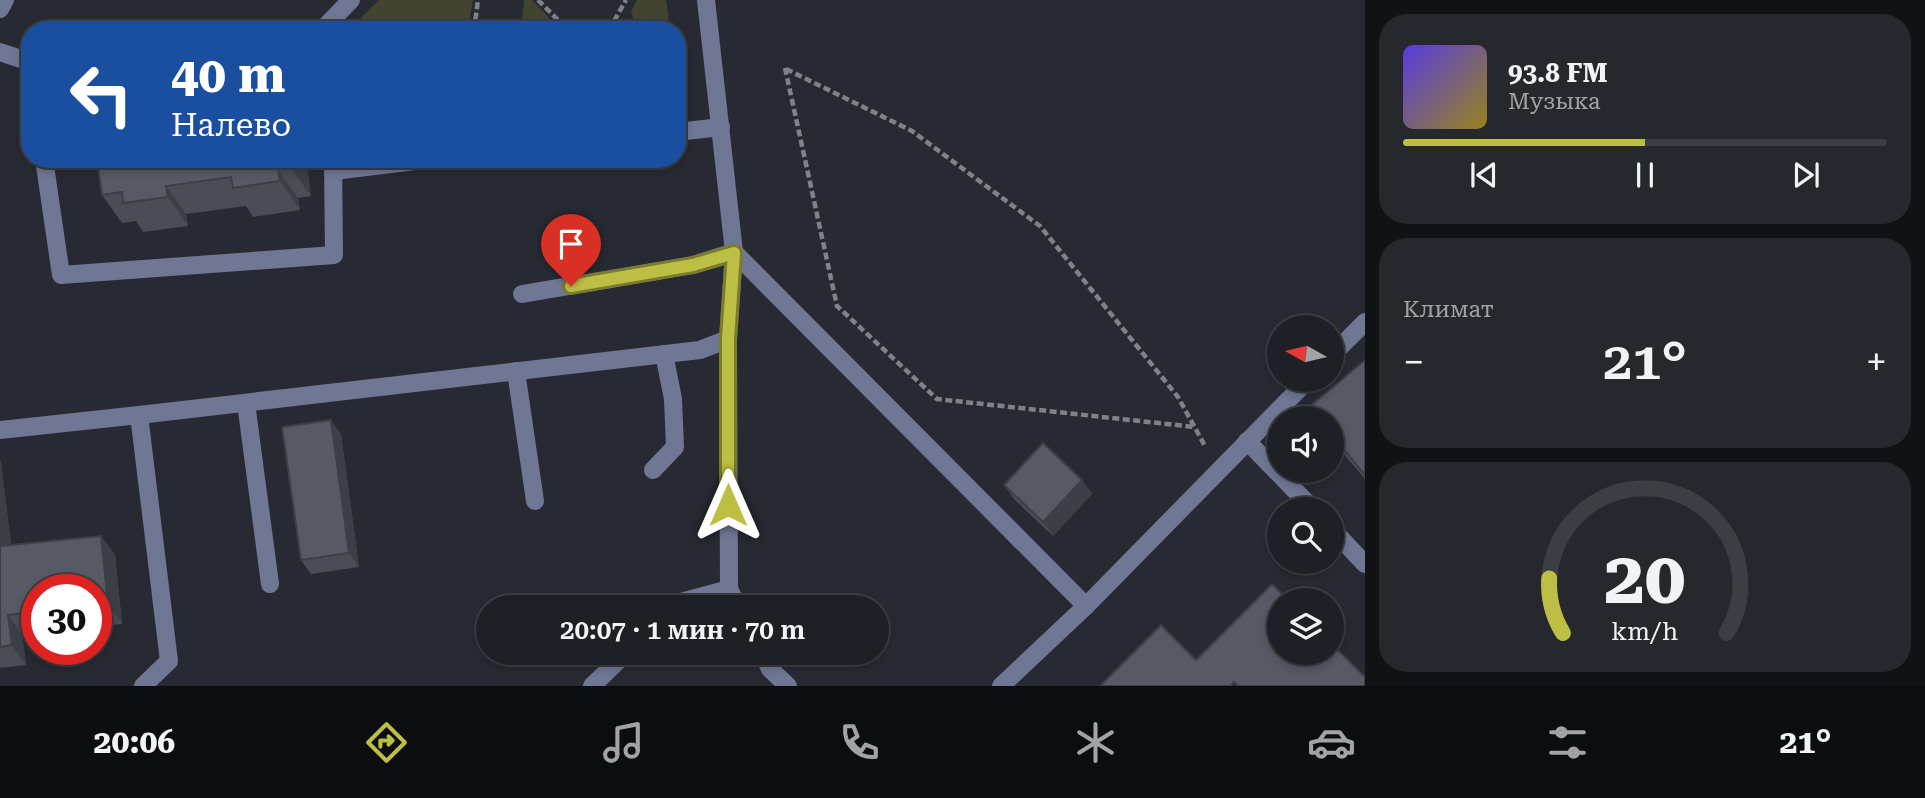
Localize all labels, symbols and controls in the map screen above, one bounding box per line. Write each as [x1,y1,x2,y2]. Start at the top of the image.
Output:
text: 40 m [171,47,286,104]
icon: left [56,49,147,140]
text: 93.8 FM [1508,58,1608,88]
text: Музыка [1508,88,1600,115]
text: Налево [171,106,291,144]
icon: previous [1465,156,1503,194]
icon: pause [1626,156,1664,194]
icon: next [1787,156,1825,194]
pin [541,214,601,286]
icon: arrive [552,225,590,263]
text: Климат [1403,296,1494,323]
north arrow [1267,315,1344,392]
map controls [1267,315,1344,665]
text: 21° [1603,331,1687,392]
text: − [1403,340,1424,384]
text: + [1866,340,1887,384]
button: sound [1267,406,1344,483]
position arrow [691,468,765,542]
button: search [1267,497,1344,574]
text: 20 [1604,536,1686,621]
speed limit sign: 30 [21,574,112,665]
button: layers [1267,588,1344,665]
text: 20:07 · 1 мин · 70 m [560,615,805,645]
text: km/h [1612,617,1678,646]
icon: directions [362,718,411,767]
icon: music [599,718,648,767]
icon: phone [835,718,884,767]
icon: climate [1071,718,1120,767]
icon: car [1307,718,1356,767]
icon: filters [1543,718,1592,767]
text: 20:06 [94,723,175,761]
text: 21° [1780,723,1831,761]

